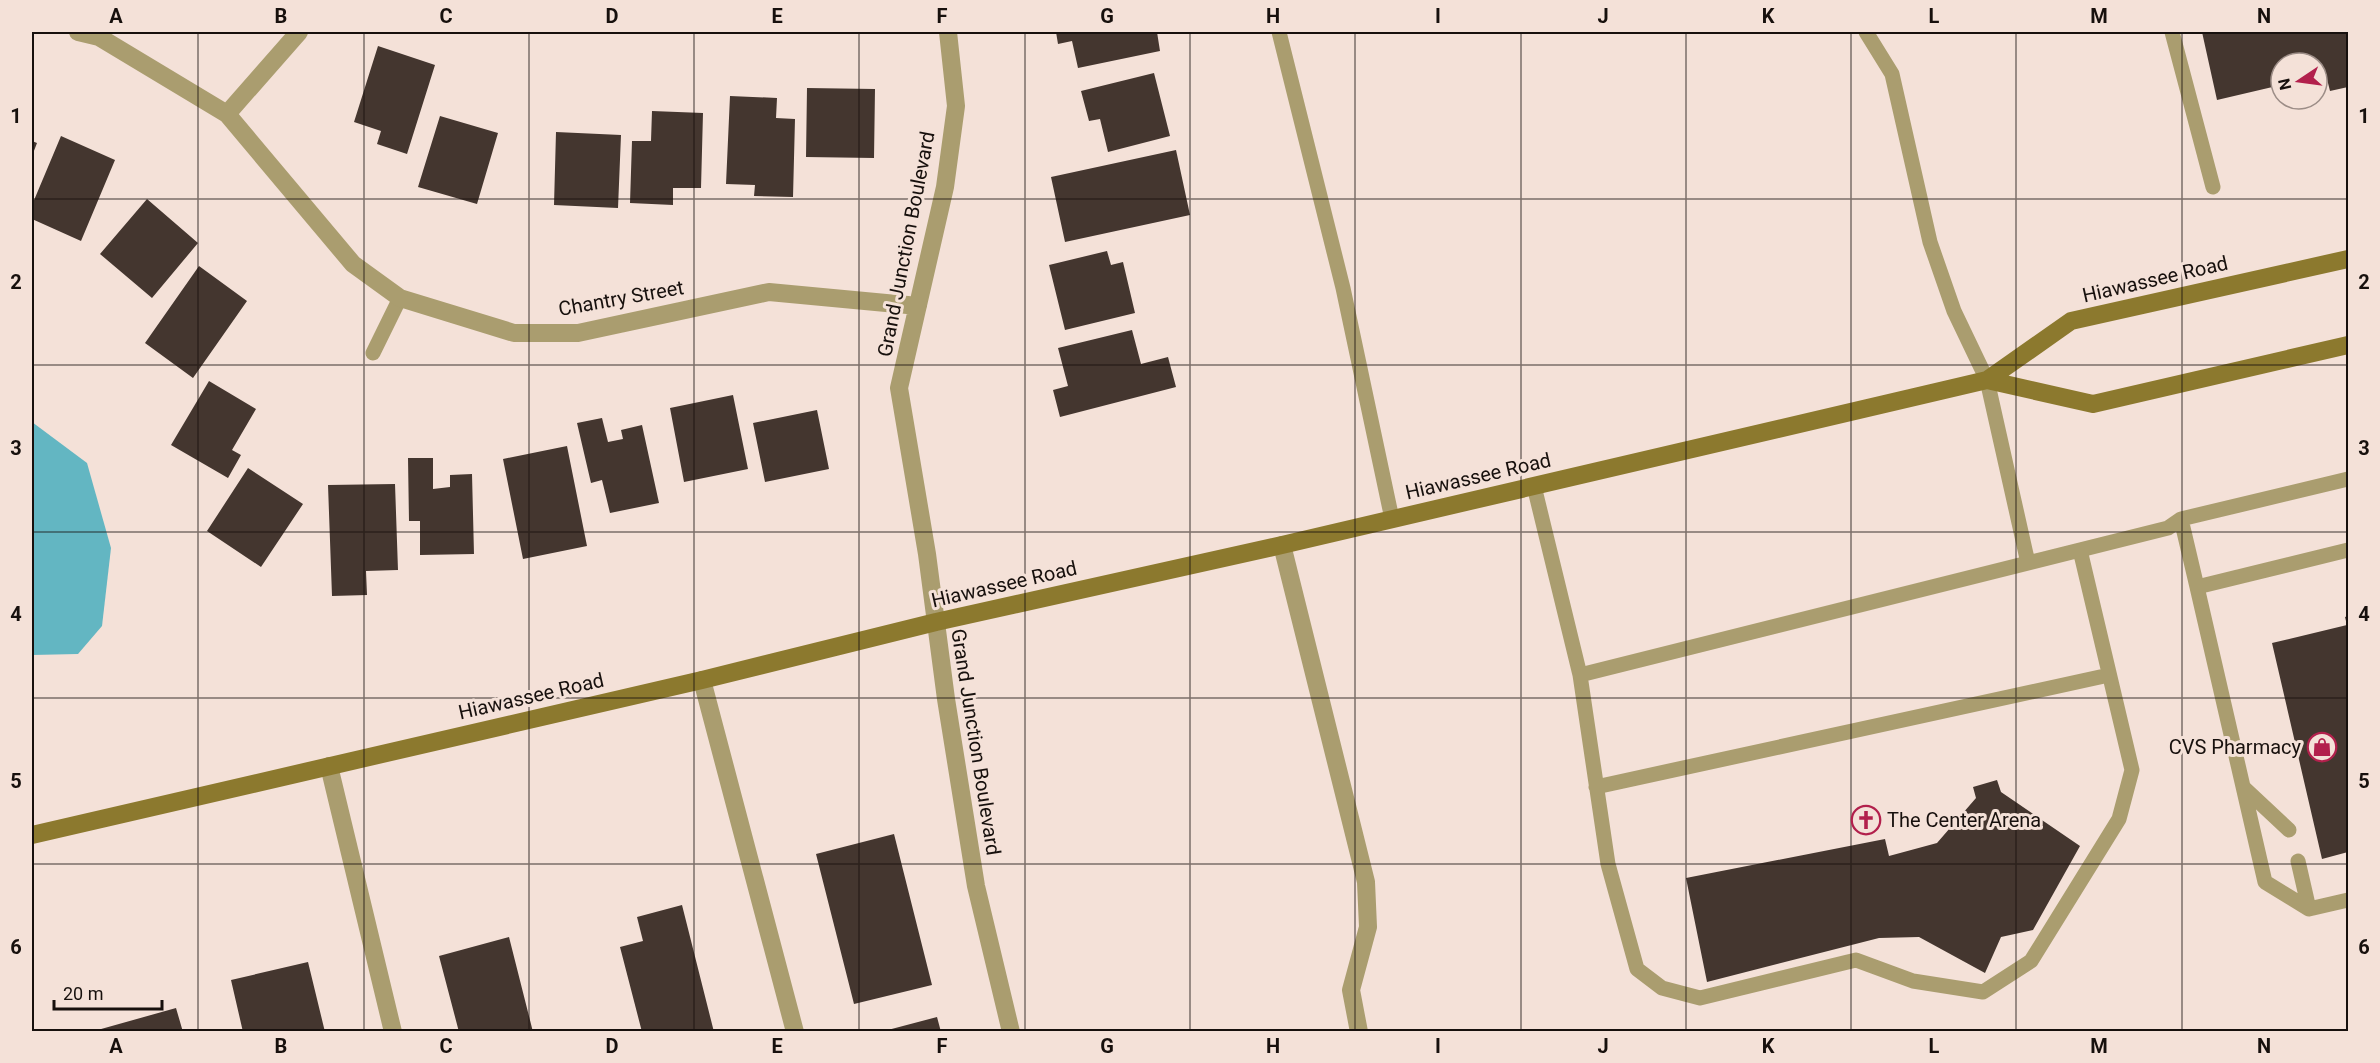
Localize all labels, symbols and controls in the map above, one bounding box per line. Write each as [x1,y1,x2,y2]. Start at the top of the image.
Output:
text: A [109,4,123,28]
text: B [275,4,287,28]
text: C [439,4,453,28]
text: D [606,4,619,28]
text: E [771,4,783,28]
text: F [937,4,948,28]
text: G [1100,4,1114,28]
text: H [1266,4,1280,28]
text: I [1435,4,1441,28]
text: J [1597,4,1609,28]
text: K [1762,4,1775,28]
text: L [1929,4,1940,28]
text: M [2090,4,2108,28]
text: N [2257,4,2271,28]
north arrow [2269,51,2329,111]
text: N [2274,77,2295,92]
text: 1 [10,104,22,128]
text: 1 [2358,104,2370,128]
street label: Grand Junction Boulevard [872,129,940,359]
street label: Hiawassee Road [2080,251,2230,307]
text: 2 [10,270,22,294]
text: 2 [2358,270,2370,294]
street label: Chantry Street [557,275,685,321]
text: 3 [10,436,22,460]
text: 3 [2358,436,2370,460]
street label: Hiawassee Road [1403,448,1553,504]
street label: Hiawassee Road [929,556,1079,612]
text: 4 [10,602,22,626]
text: 4 [2358,602,2370,626]
street label: Grand Junction Boulevard [946,627,1006,857]
street label: Hiawassee Road [456,668,606,724]
shop icon: CVS Pharmacy [2306,731,2338,763]
place label: CVS Pharmacy [2169,735,2302,759]
text: 5 [10,769,22,793]
text: 5 [2358,769,2370,793]
church icon: The Center Arena [1850,804,1882,836]
place label: The Center Arena [1887,808,2041,832]
text: 6 [10,935,22,959]
text: 6 [2358,935,2370,959]
scale bar [54,973,162,1011]
text: 20 m [63,983,103,1004]
text: A [109,1034,123,1058]
text: B [275,1034,287,1058]
text: C [439,1034,453,1058]
text: D [606,1034,619,1058]
text: E [771,1034,783,1058]
text: F [937,1034,948,1058]
text: G [1100,1034,1114,1058]
text: H [1266,1034,1280,1058]
text: I [1435,1034,1441,1058]
text: J [1597,1034,1609,1058]
text: K [1762,1034,1775,1058]
text: L [1929,1034,1940,1058]
text: M [2090,1034,2108,1058]
text: N [2257,1034,2271,1058]

